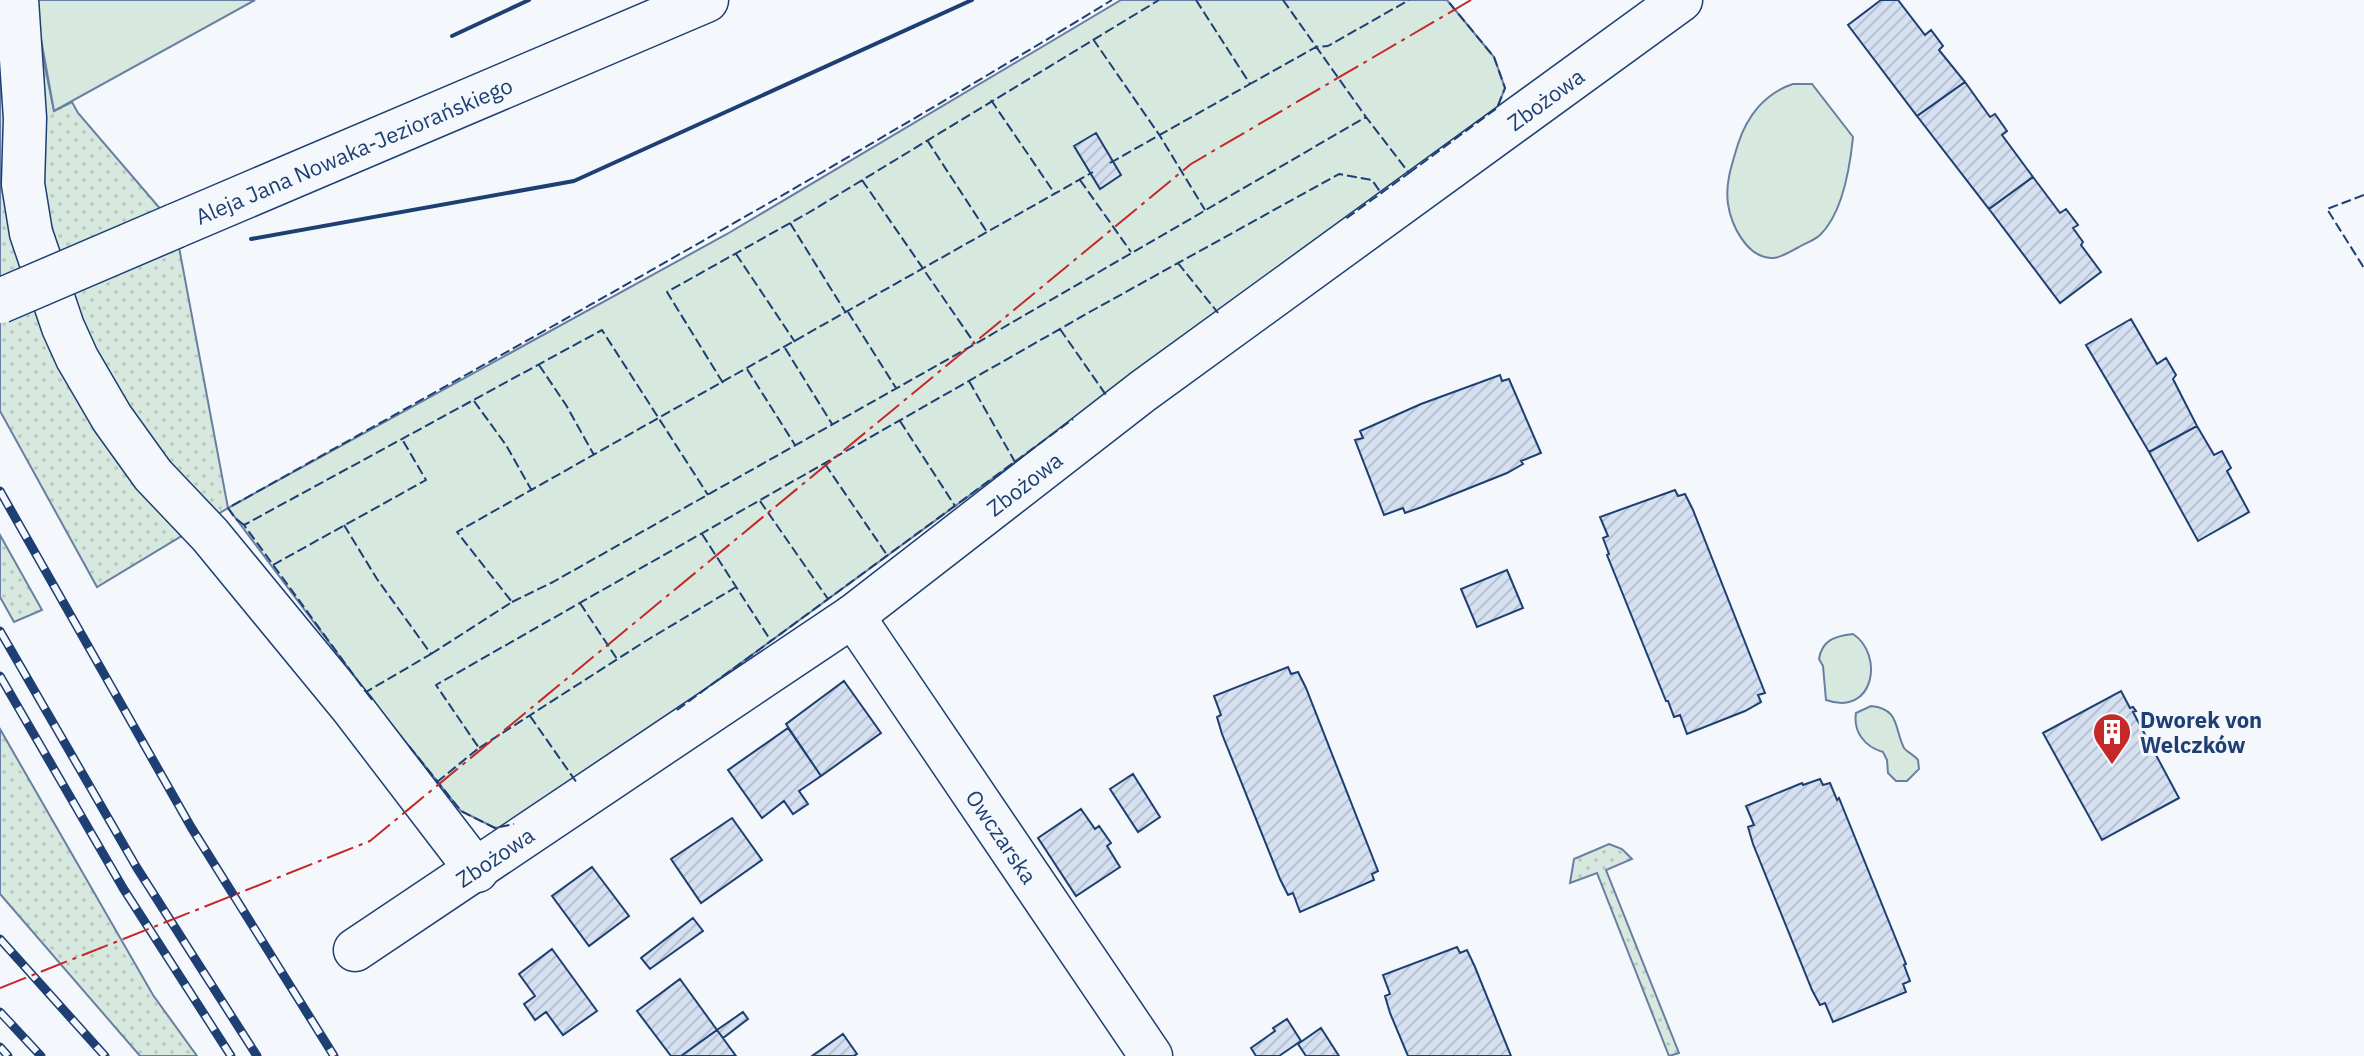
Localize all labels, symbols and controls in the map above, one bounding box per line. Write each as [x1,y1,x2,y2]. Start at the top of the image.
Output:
street label: Zbożowa [1501,61,1590,136]
street label: Aleja Jana Nowaka-Jeziorańskiego [191,70,516,230]
street label: Zbożowa [980,445,1068,522]
place label: Dworek von Welczków [2140,705,2262,759]
building icon: Dworek von Welczków [2091,711,2133,766]
street label: Owczarska [960,784,1044,889]
street label: Zbożowa [450,820,540,893]

